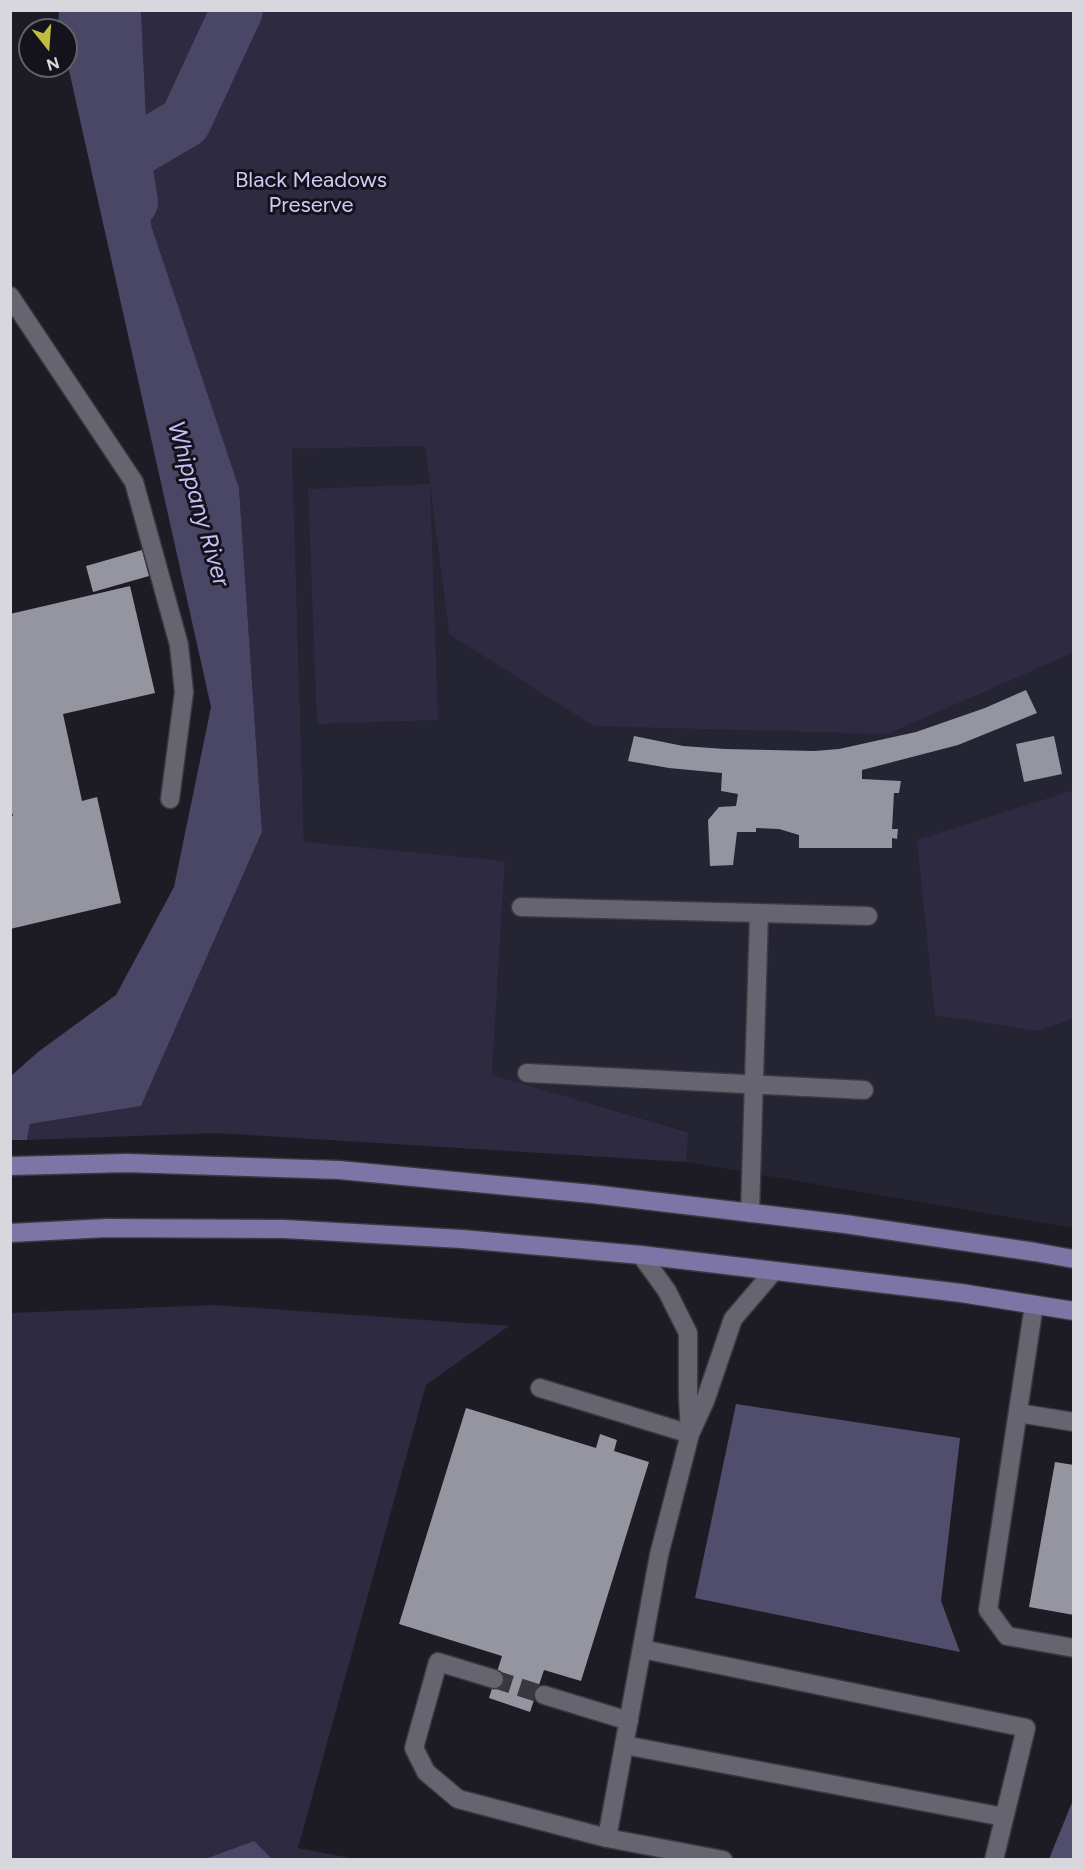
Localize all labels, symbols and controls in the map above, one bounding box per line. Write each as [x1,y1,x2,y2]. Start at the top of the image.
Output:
north arrow [18,18,78,78]
text: N [44,53,62,75]
park label: Black Meadows Preserve [235,168,387,220]
water label: Whippany River [161,418,235,590]

